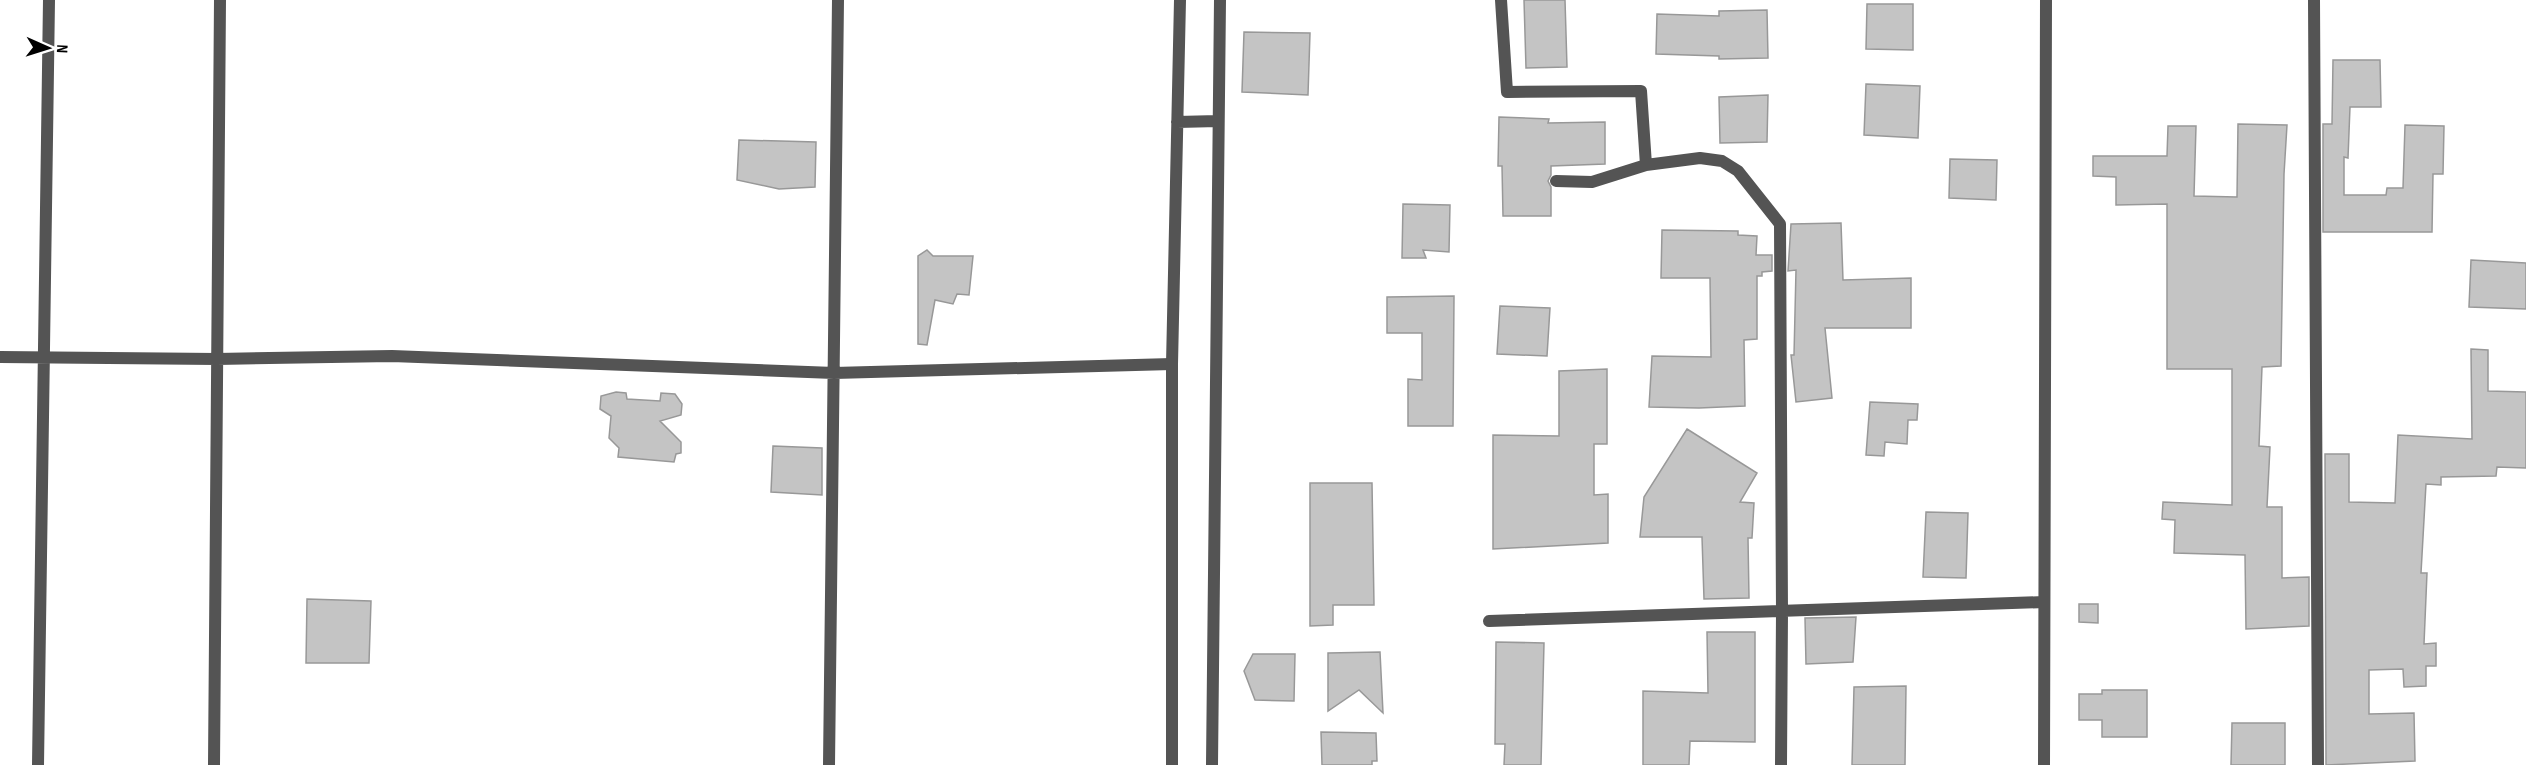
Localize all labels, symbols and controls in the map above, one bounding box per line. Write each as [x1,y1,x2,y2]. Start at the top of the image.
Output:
north arrow [18,18,78,78]
text: N [52,44,71,53]

